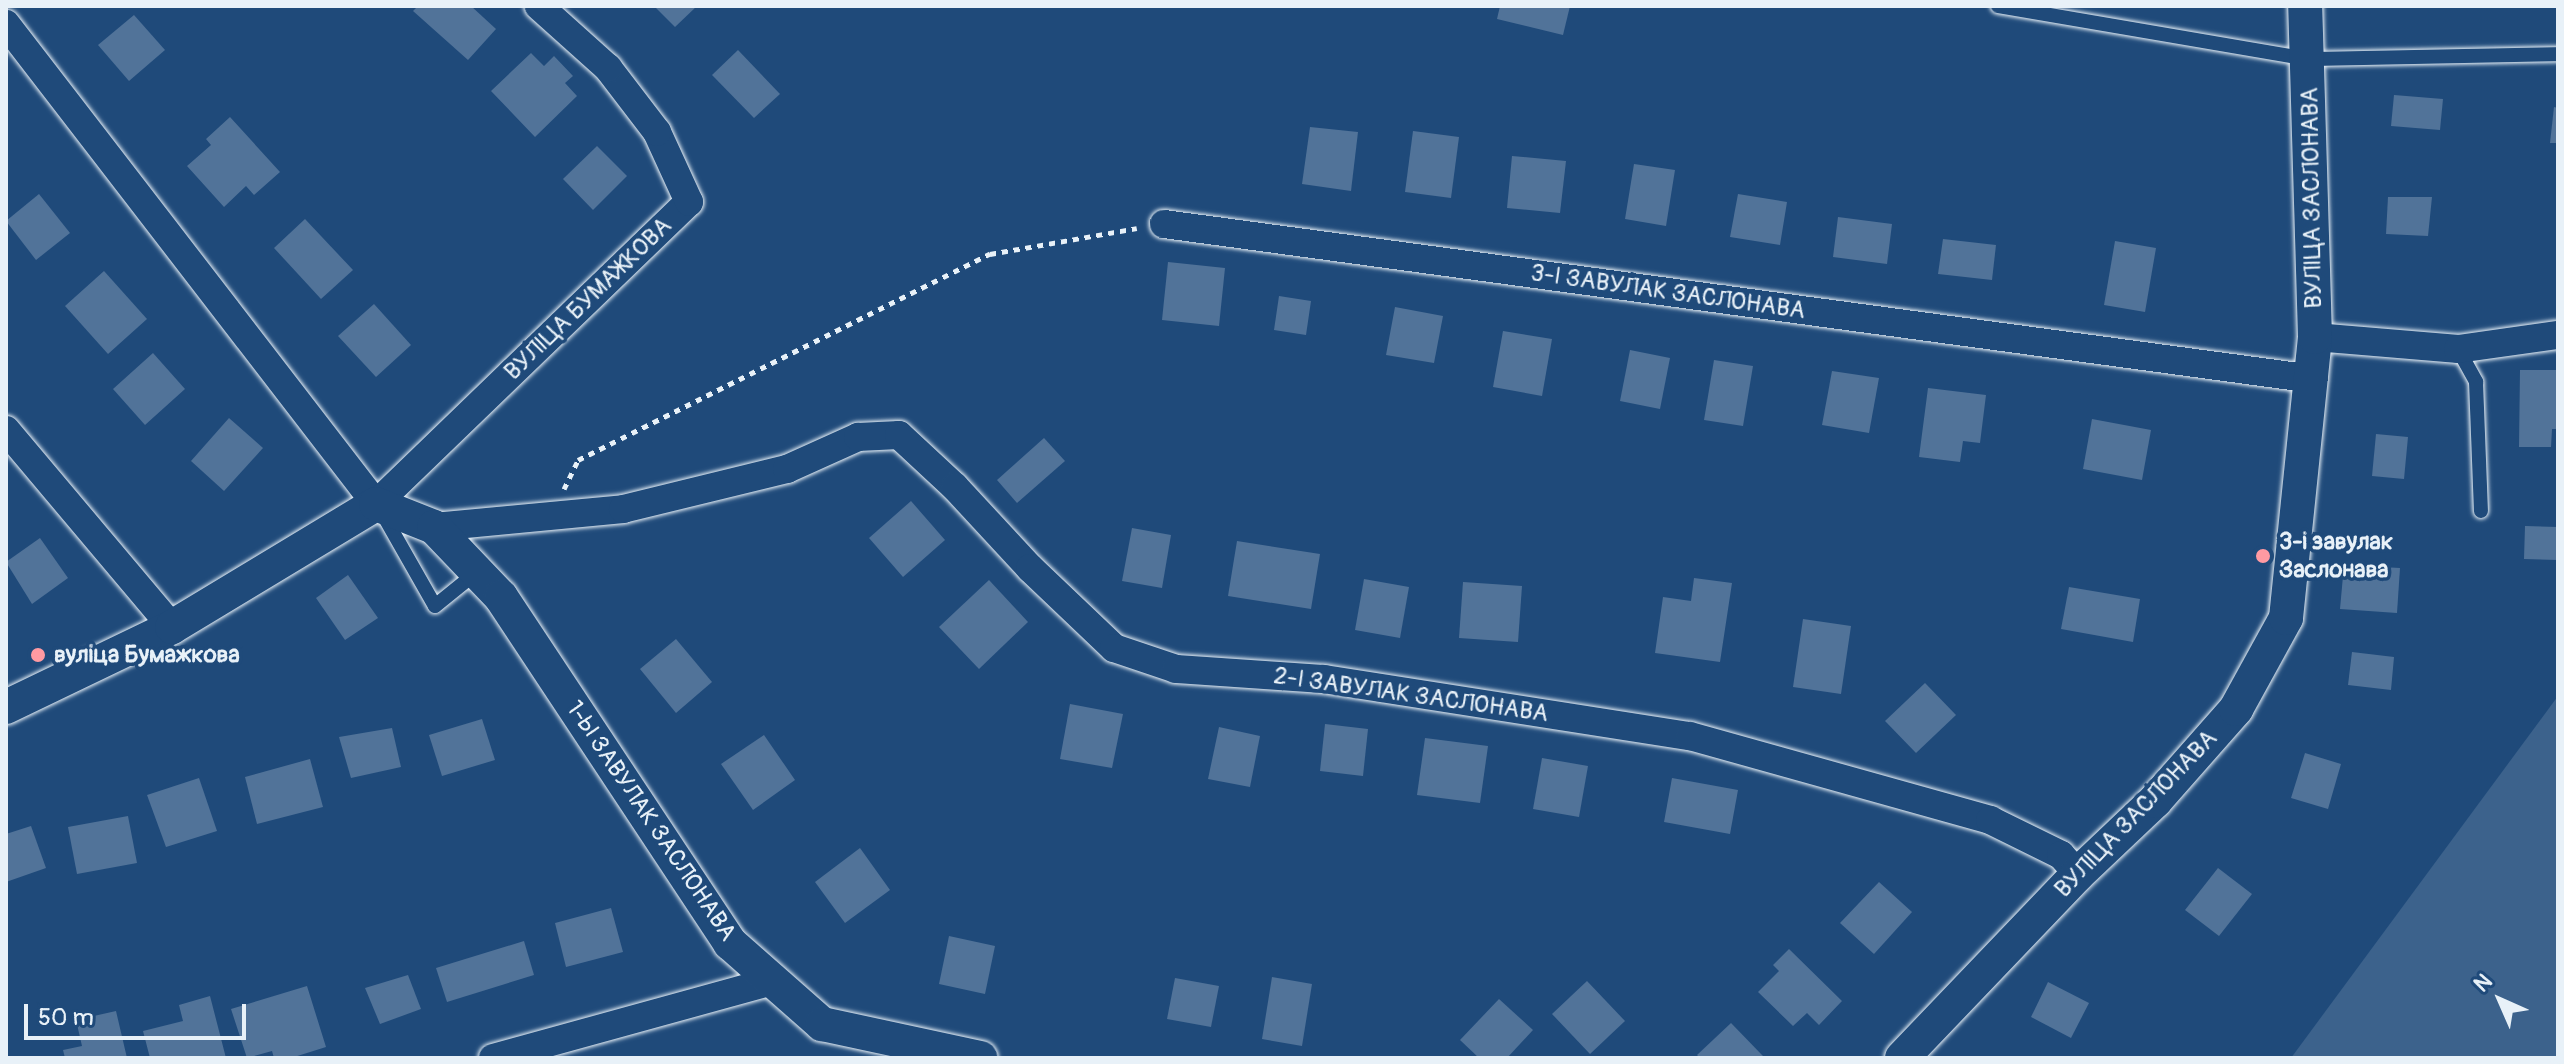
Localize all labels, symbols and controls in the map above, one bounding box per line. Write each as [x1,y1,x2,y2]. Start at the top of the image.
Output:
street label: ВУЛІЦА ЗАСЛОНАВА [2296,87,2328,309]
street label: ВУЛІЦА БУМАЖКОВА [498,212,678,386]
street label: 3-І ЗАВУЛАК ЗАСЛОНАВА [1529,258,1807,326]
place label: 3-і завулак Заслонава [2279,528,2393,584]
marker: 3-і завулак Заслонава [2254,547,2272,565]
place label: вуліца Бумажкова [54,641,240,669]
marker: вуліца Бумажкова [29,646,47,664]
street label: 2-І ЗАВУЛАК ЗАСЛОНАВА [1272,661,1550,729]
street label: 1-Ы ЗАВУЛАК ЗАСЛОНАВА [560,695,742,947]
street label: ВУЛІЦА ЗАСЛОНАВА [2049,724,2223,904]
north arrow [2460,960,2540,1040]
text: N [2468,968,2498,998]
scale bar [28,988,250,1038]
text: 50 m [38,1003,94,1032]

